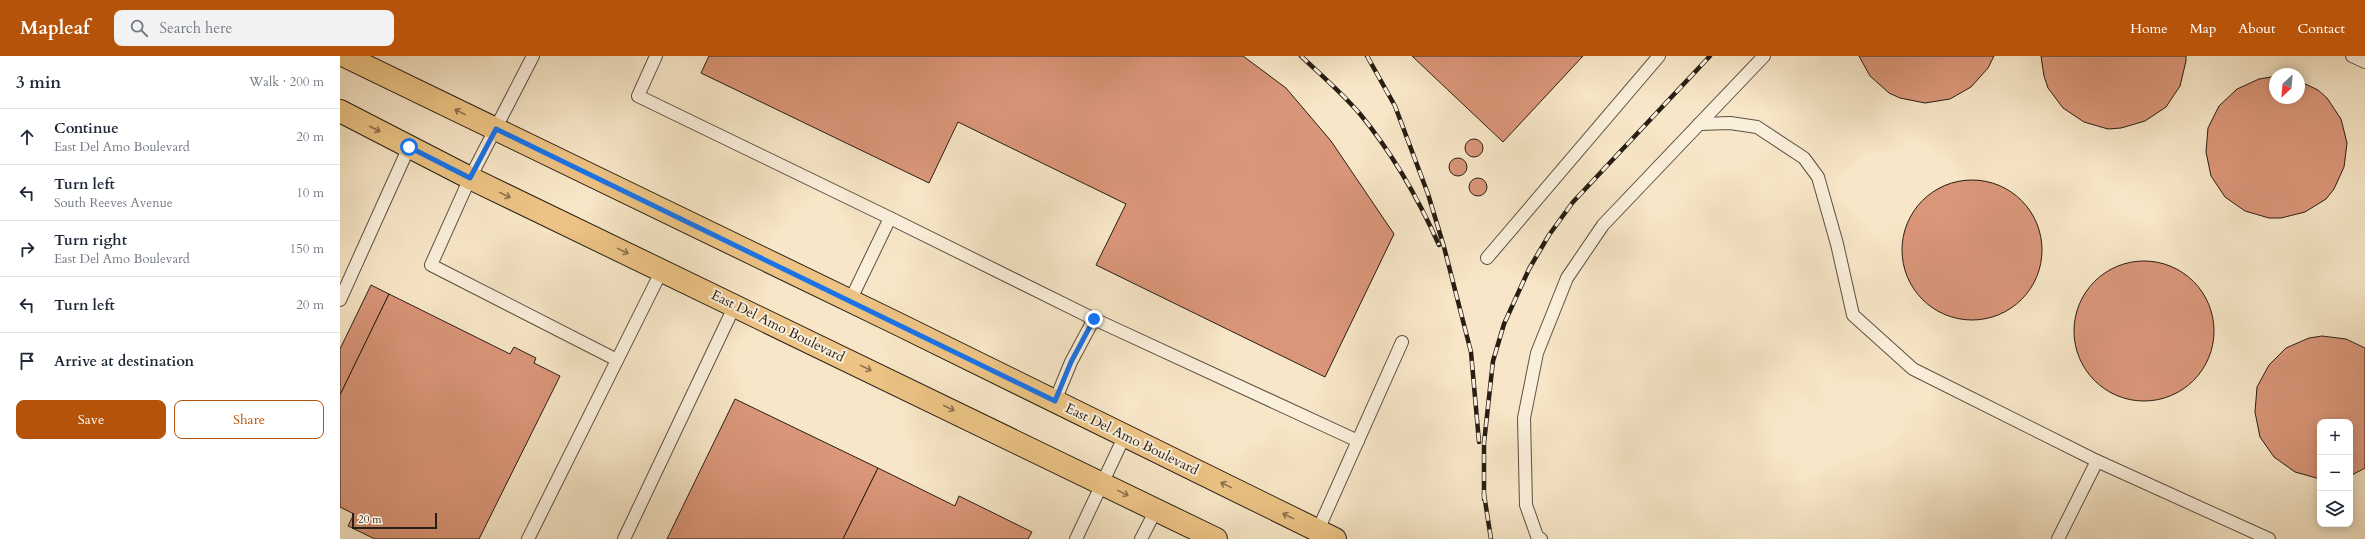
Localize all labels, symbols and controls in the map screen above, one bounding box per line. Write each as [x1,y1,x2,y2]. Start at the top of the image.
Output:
search box [114,10,394,46]
text: Mapleaf [20,15,90,41]
icon: search [128,17,150,39]
text: Search here [160,18,232,38]
text: Home [2130,19,2168,38]
text: Map [2190,19,2216,38]
text: About [2238,19,2275,38]
text: Contact [2297,19,2345,38]
north arrow [2269,68,2305,104]
text: 3 min [16,71,61,94]
text: Walk · 200 m [249,73,324,91]
one-way arrow [455,108,467,115]
text: Continue [54,118,119,138]
icon: ahead [16,126,38,148]
one-way arrow [368,126,380,133]
text: 20 m [296,128,324,146]
text: East Del Amo Boulevard [54,138,190,156]
route start [400,138,418,156]
text: Turn left [54,174,115,194]
icon: left [16,182,38,204]
text: 10 m [296,184,324,202]
one-way arrow [499,192,511,199]
text: South Reeves Avenue [54,194,173,212]
text: Turn right [54,230,127,250]
icon: right [16,238,38,260]
text: 150 m [290,240,324,258]
one-way arrow [616,248,628,255]
text: East Del Amo Boulevard [54,250,190,268]
street label: East Del Amo Boulevard [708,285,848,367]
icon: left [16,294,38,316]
text: Turn left [54,295,115,315]
text: 20 m [296,296,324,314]
route end [1085,310,1103,328]
icon: arrive [16,350,38,372]
text: Arrive at destination [54,351,194,371]
one-way arrow [860,365,872,372]
street label: East Del Amo Boulevard [1062,398,1202,480]
button: Save [16,400,166,439]
button: Share [174,400,324,439]
one-way arrow [942,405,954,412]
map controls [2317,419,2353,527]
button: + [2317,419,2353,455]
button: − [2317,455,2353,491]
one-way arrow [1220,481,1232,488]
one-way arrow [1116,490,1128,498]
button: layers [2317,491,2353,527]
scale bar [352,511,437,530]
text: 20 m [358,512,382,527]
one-way arrow [1282,512,1294,519]

